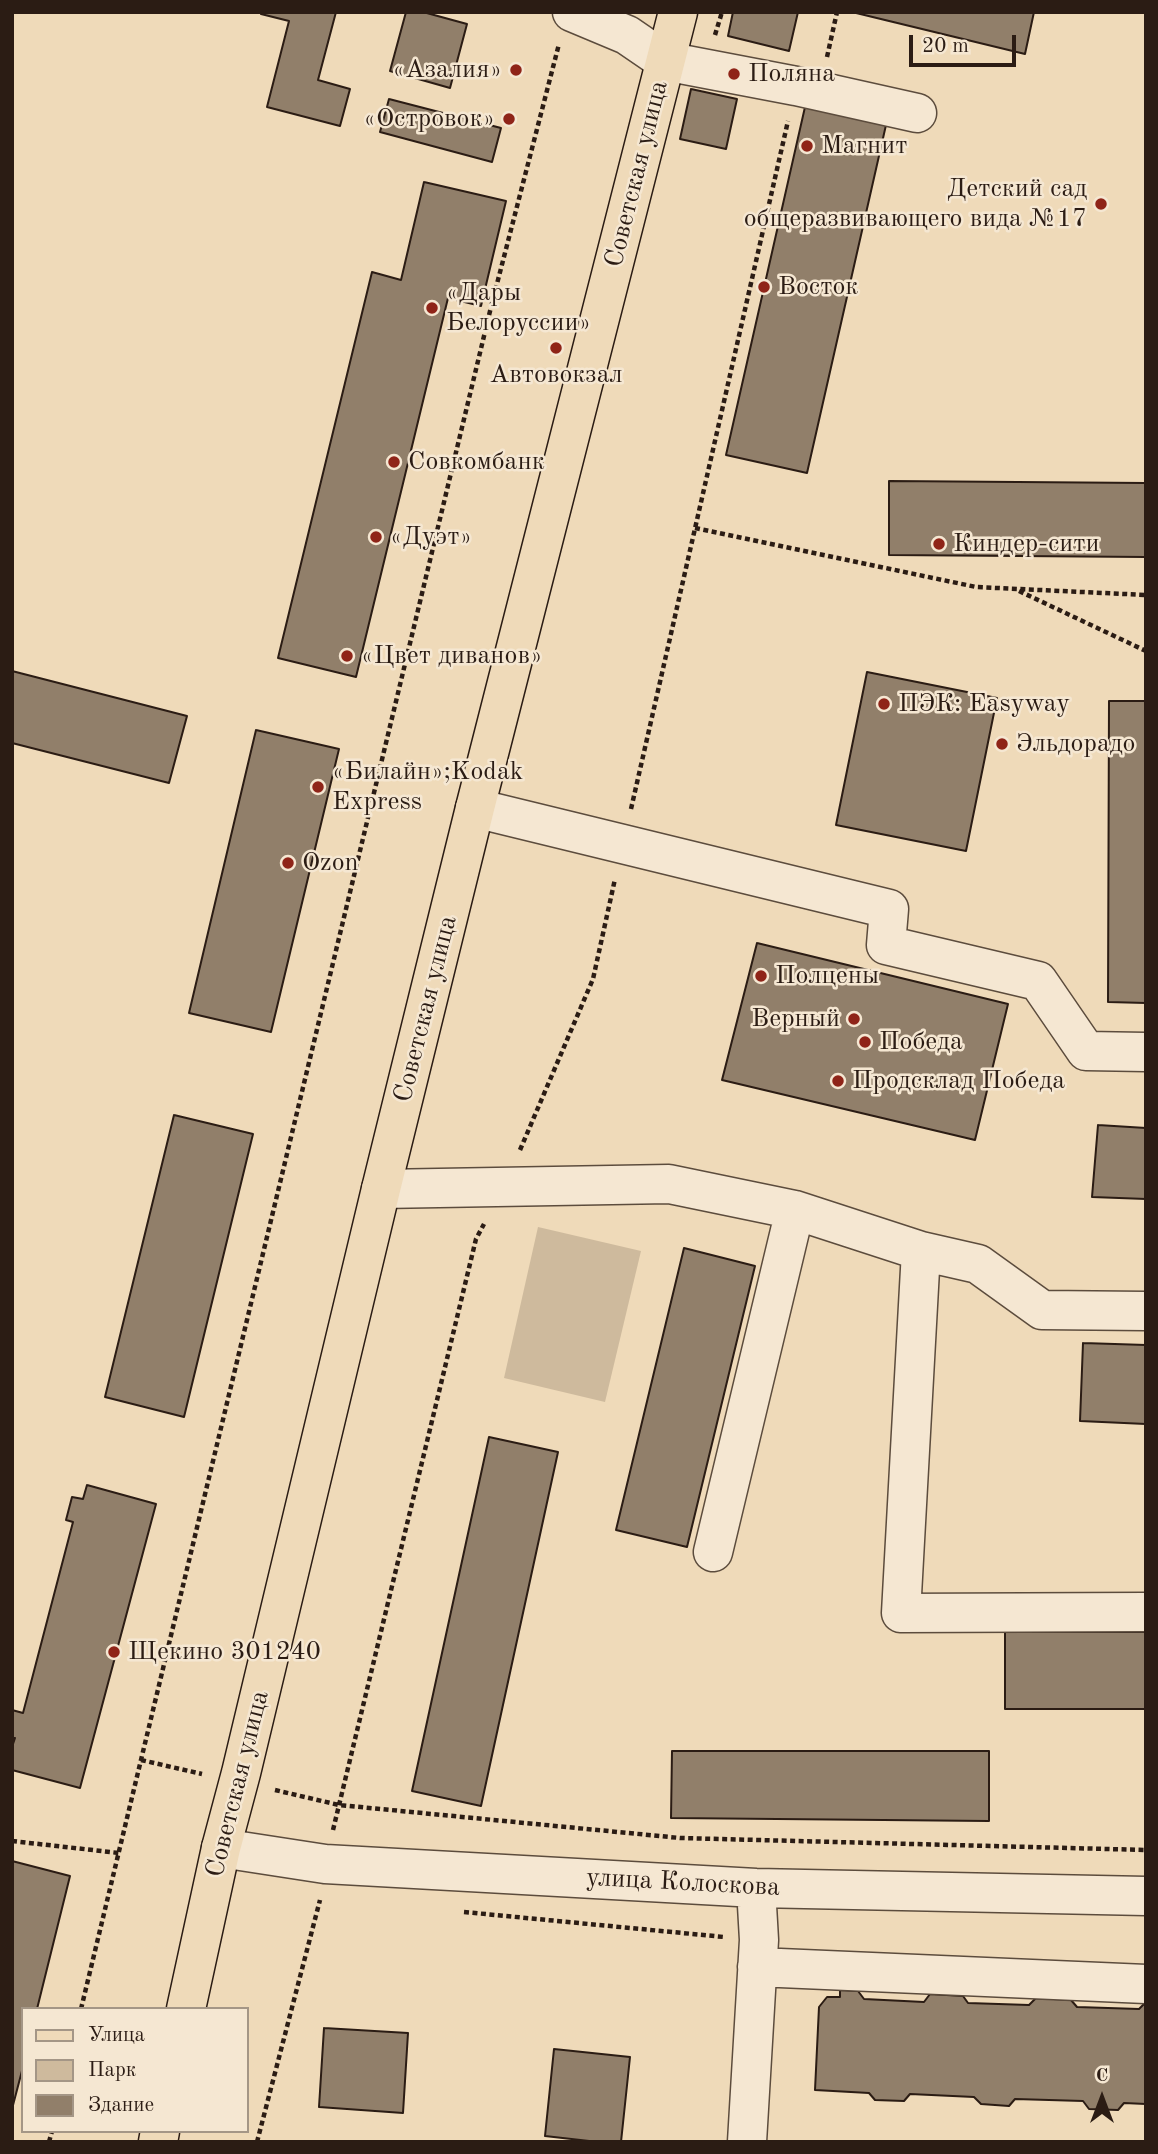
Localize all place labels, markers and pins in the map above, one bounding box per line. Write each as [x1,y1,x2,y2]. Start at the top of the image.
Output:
place label: «Азалия» [392,54,502,86]
place label: Поляна [748,58,835,90]
marker: «Азалия» [508,62,524,78]
marker: Поляна [726,66,742,82]
place label: «Островок» [363,103,495,135]
marker: «Островок» [501,111,517,127]
place label: Магнит [821,130,907,162]
marker: Магнит [799,138,815,154]
place label: Детский сад общеразвивающего вида №17 [744,173,1087,234]
marker: Детский сад общеразвивающего вида №17 [1093,196,1109,212]
place label: Восток [778,271,858,303]
place label: «Дары Белоруссии» [446,277,591,338]
marker: Восток [756,279,772,295]
marker: «Дары Белоруссии» [424,300,440,316]
marker: Автовокзал [548,340,564,356]
place label: Автовокзал [489,359,623,391]
place label: Совкомбанк [408,446,545,478]
marker: Совкомбанк [386,454,402,470]
place label: «Дуэт» [390,521,472,553]
place label: Киндер-сити [953,528,1100,560]
marker: «Дуэт» [368,529,384,545]
marker: Киндер-сити [931,536,947,552]
place label: «Цвет диванов» [361,640,542,672]
marker: «Цвет диванов» [339,648,355,664]
place label: ПЭК: Easyway [898,688,1070,720]
marker: ПЭК: Easyway [876,696,892,712]
place label: Эльдорадо [1016,728,1135,760]
marker: Эльдорадо [994,736,1010,752]
place label: «Билайн»;Kodak Express [332,756,523,818]
marker: «Билайн»;Kodak Express [310,779,326,795]
place label: Ozon [302,847,359,879]
marker: Ozon [280,855,296,871]
place label: Полцены [775,960,879,992]
marker: Полцены [753,968,769,984]
place label: Верный [751,1003,840,1035]
marker: Верный [846,1011,862,1027]
place label: Победа [879,1026,963,1058]
marker: Победа [857,1034,873,1050]
place label: Продсклад Победа [852,1065,1065,1097]
marker: Продсклад Победа [830,1073,846,1089]
place label: Щекино 301240 [128,1636,321,1668]
marker: Щекино 301240 [106,1644,122,1660]

